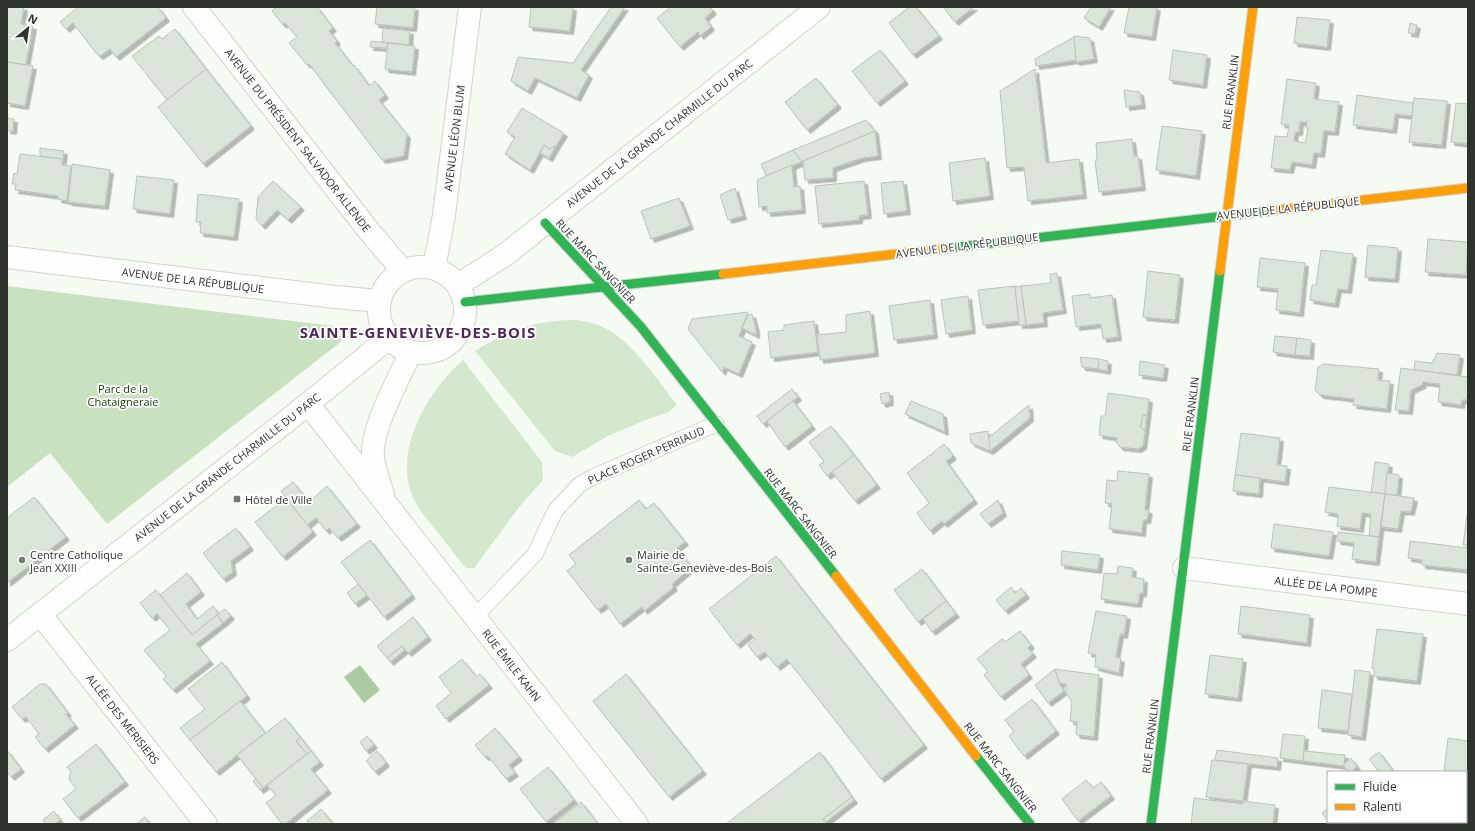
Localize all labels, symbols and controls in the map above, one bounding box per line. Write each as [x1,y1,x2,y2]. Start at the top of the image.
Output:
north arrow [8,8,48,48]
text: N [26,10,41,28]
street label: AVENUE DU PRÉSIDENT SALVADOR ALLENDE [222,45,374,235]
street label: RUE FRANKLIN [1218,54,1242,130]
street label: AVENUE DE LA GRANDE CHARMILLE DU PARC [563,55,755,211]
street label: AVENUE LÉON BLUM [440,84,468,192]
street label: AVENUE DE LA RÉPUBLIQUE [1216,193,1360,223]
street label: RUE MARC SANGNIER [553,215,639,307]
street label: AVENUE DE LA RÉPUBLIQUE [895,229,1039,261]
street label: AVENUE DE LA RÉPUBLIQUE [121,264,265,296]
district label: SAINTE-GENEVIÈVE-DES-BOIS [300,322,536,342]
street label: RUE FRANKLIN [1178,376,1202,452]
park label: Parc de la Chataigneraie [87,381,159,409]
street label: AVENUE DE LA GRANDE CHARMILLE DU PARC [131,389,323,545]
street label: PLACE ROGER PERRIAUD [585,422,707,488]
street label: RUE MARC SANGNIER [761,465,841,561]
place label: Hôtel de Ville [245,492,312,507]
marker: Hôtel de Ville [232,494,242,504]
place label: Centre Catholique Jean XXIII [29,547,123,575]
place label: Mairie de Sainte-Geneviève-des-Bois [637,547,773,575]
marker: Centre Catholique Jean XXIII [17,555,27,565]
marker: Mairie de Sainte-Geneviève-des-Bois [624,555,634,565]
street label: ALLÉE DE LA POMPE [1274,572,1378,600]
street label: RUE ÉMILE KAHN [479,626,545,704]
street label: ALLÉE DES MERISIERS [83,671,163,767]
street label: RUE FRANKLIN [1138,698,1162,774]
street label: RUE MARC SANGNIER [961,719,1041,815]
legend [1327,771,1467,823]
text: Fluide [1363,778,1397,795]
text: Ralenti [1363,798,1402,815]

